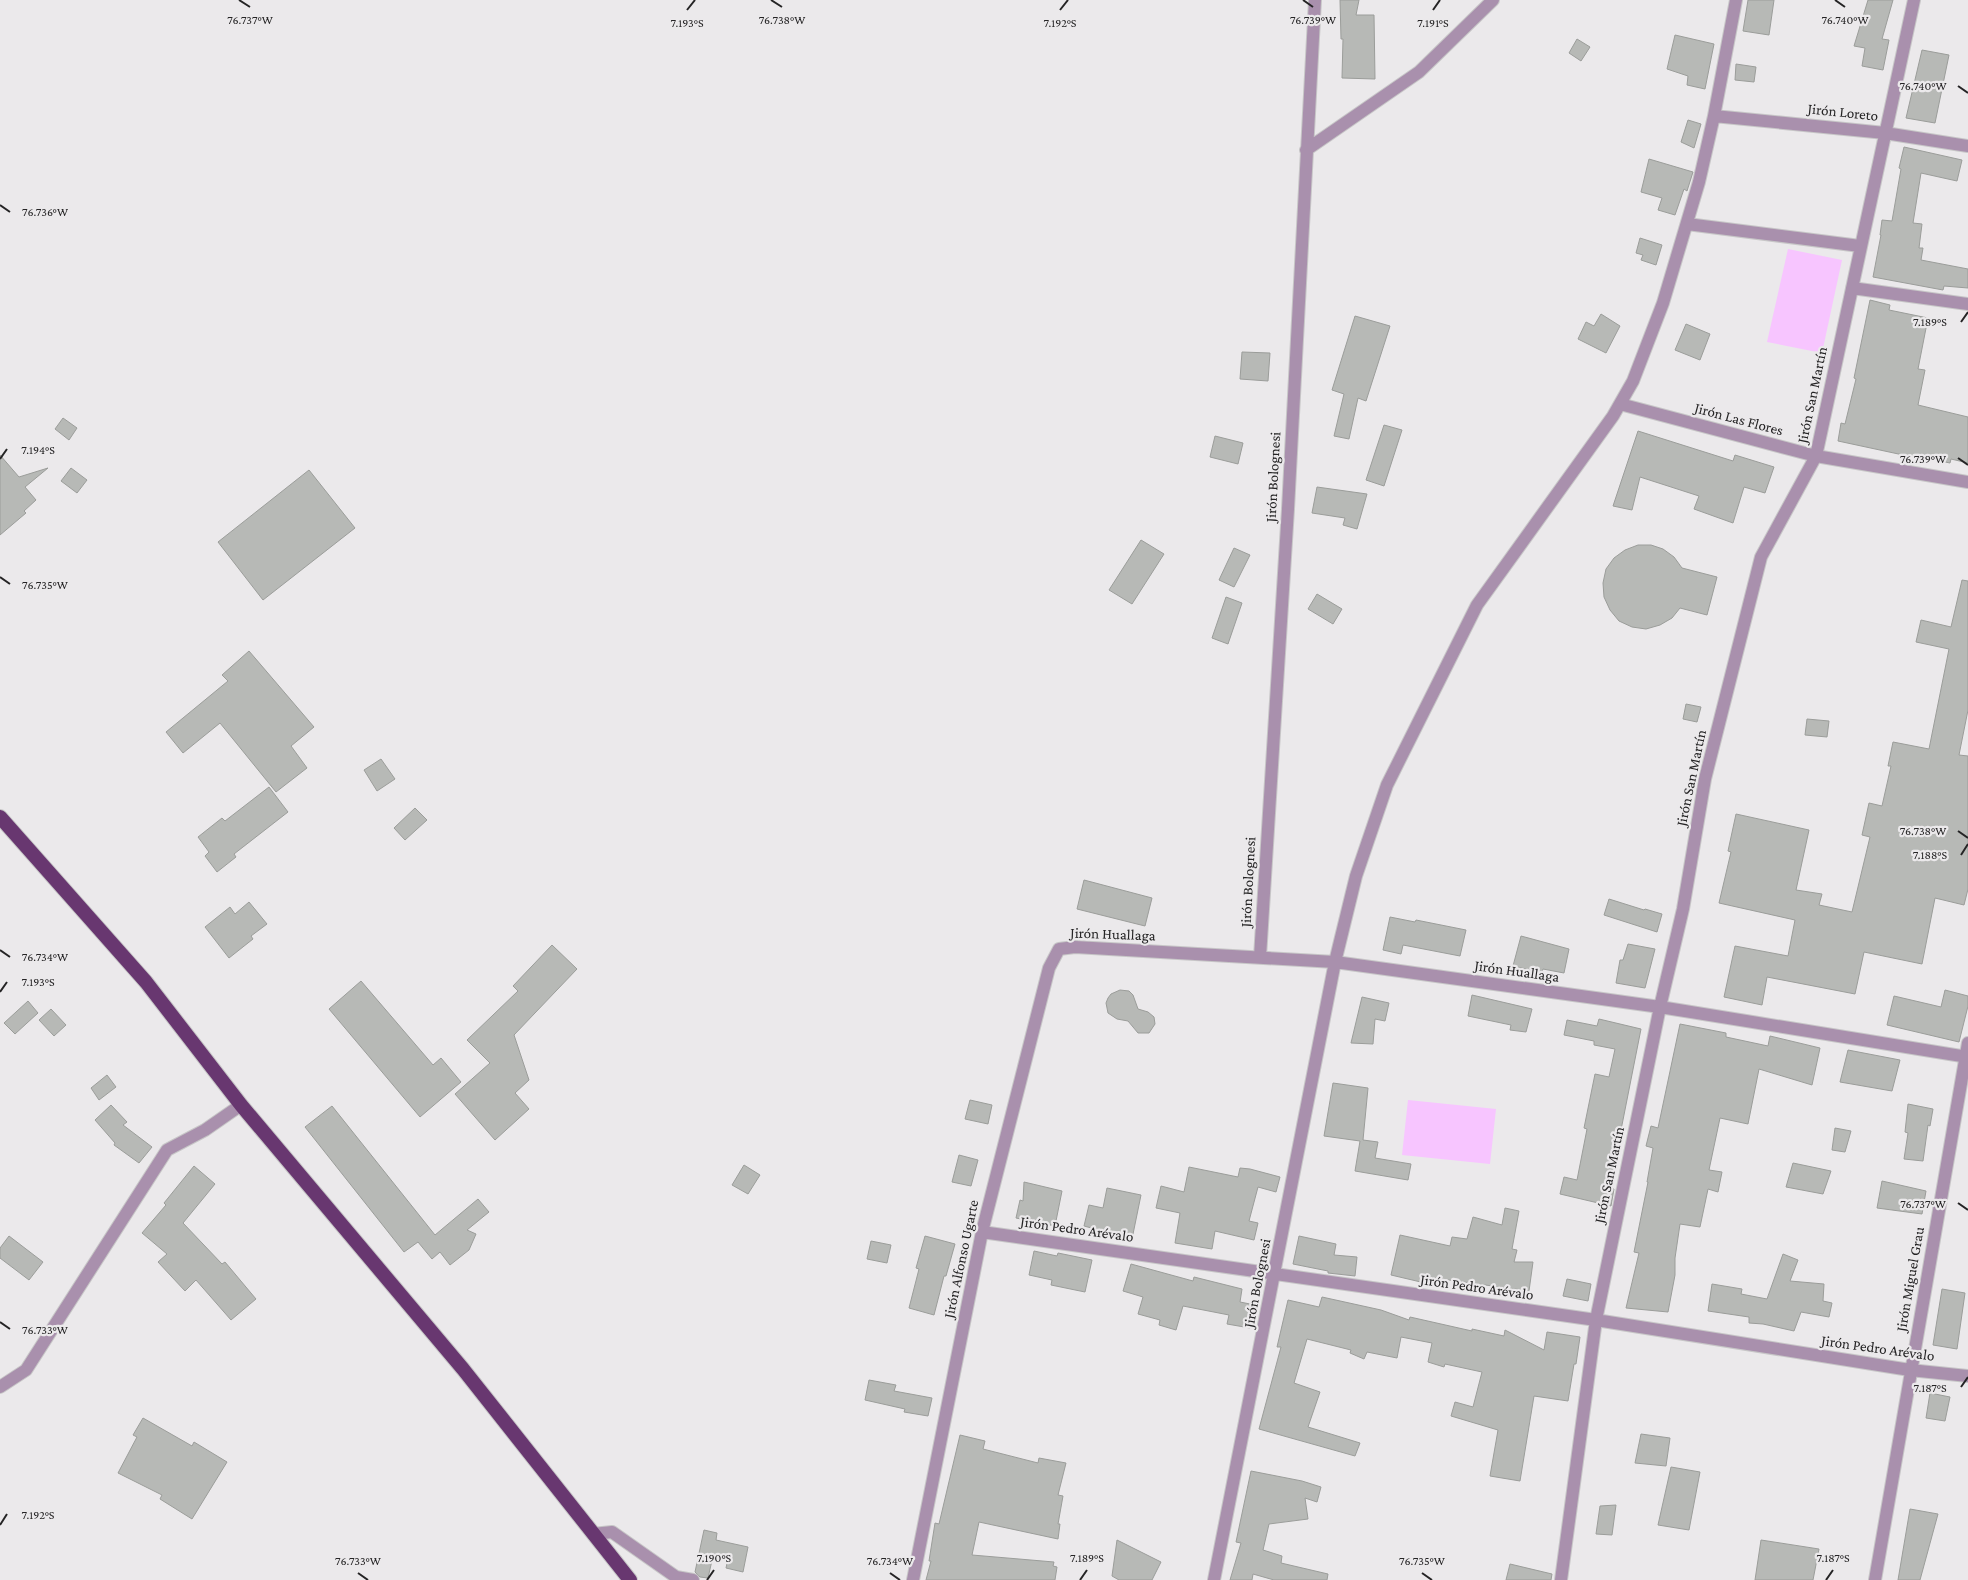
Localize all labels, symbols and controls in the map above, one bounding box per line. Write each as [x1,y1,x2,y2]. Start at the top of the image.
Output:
text: 76.737°W [227,13,273,27]
text: 76.738°W [759,13,805,27]
text: 76.739°W [1290,13,1336,27]
text: 76.740°W [1821,13,1869,27]
text: 7.193°S [670,16,704,30]
text: 7.192°S [1044,16,1077,30]
text: 7.191°S [1417,16,1449,30]
text: 76.740°W [1899,79,1947,93]
street label: Jirón Loreto [1805,100,1879,125]
text: 76.736°W [22,205,68,219]
text: 7.189°S [1913,315,1947,329]
street label: Jirón San Martín [1794,345,1831,447]
street label: Jirón Las Flores [1691,399,1785,440]
street label: Jirón Bolognesi [1263,431,1284,525]
text: 7.194°S [21,443,55,457]
text: 76.739°W [1900,452,1946,466]
text: 76.735°W [22,578,68,592]
street label: Jirón San Martín [1673,728,1710,830]
text: 76.738°W [1900,824,1946,838]
street label: Jirón Bolognesi [1238,836,1259,930]
text: 7.188°S [1913,848,1948,862]
street label: Jirón Huallaga [1068,924,1156,944]
text: 76.734°W [22,950,68,964]
street label: Jirón Huallaga [1471,957,1560,986]
text: 7.193°S [21,975,55,989]
street label: Jirón San Martín [1591,1125,1628,1227]
text: 76.737°W [1900,1197,1946,1211]
street label: Jirón Alfonso Ugarte [940,1198,982,1322]
street label: Jirón Pedro Arévalo [1017,1213,1135,1246]
street label: Jirón Miguel Grau [1893,1225,1928,1335]
street label: Jirón Bolognesi [1240,1237,1274,1331]
street label: Jirón Pedro Arévalo [1417,1271,1535,1304]
text: 76.733°W [22,1323,68,1337]
street label: Jirón Pedro Arévalo [1818,1332,1936,1365]
text: 7.187°S [1913,1381,1947,1395]
text: 7.192°S [22,1508,55,1522]
text: 7.190°S [697,1551,732,1565]
text: 7.189°S [1070,1551,1104,1565]
text: 7.187°S [1816,1551,1850,1565]
text: 76.733°W [335,1554,381,1568]
text: 76.734°W [867,1554,913,1568]
text: 76.735°W [1399,1554,1445,1568]

